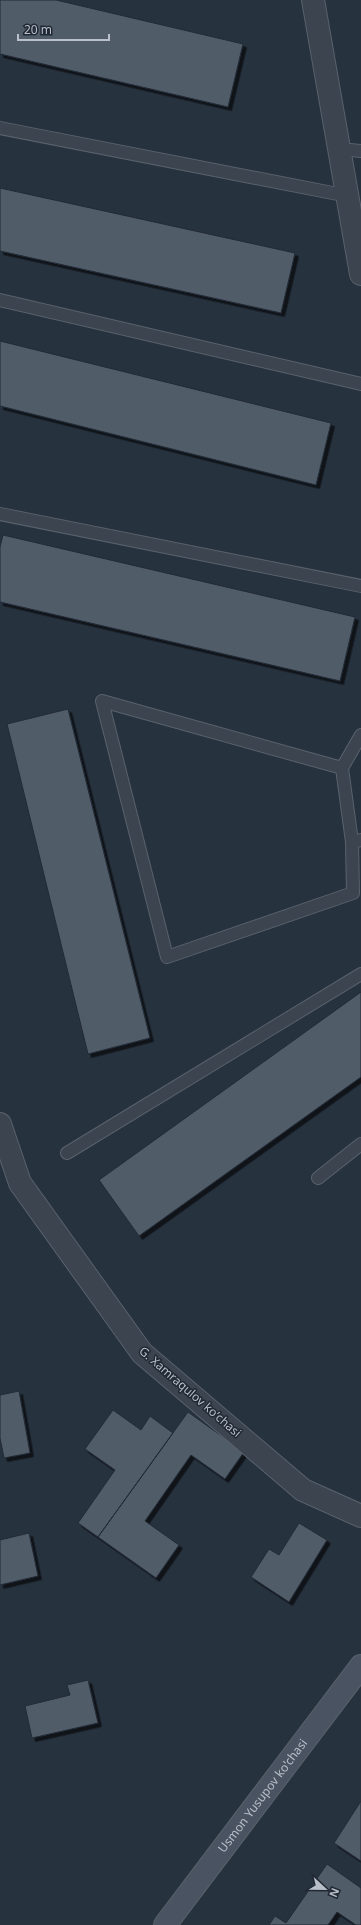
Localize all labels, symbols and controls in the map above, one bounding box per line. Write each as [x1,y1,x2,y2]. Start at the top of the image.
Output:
scale bar [18,16,109,42]
text: 20 m [24,21,52,38]
street label: G. Xamraqulov koʻchasi [136,1343,245,1441]
street label: Usmon Yusupov ko'chasi [214,1735,311,1856]
north arrow [305,1869,345,1909]
text: N [326,1886,343,1900]

